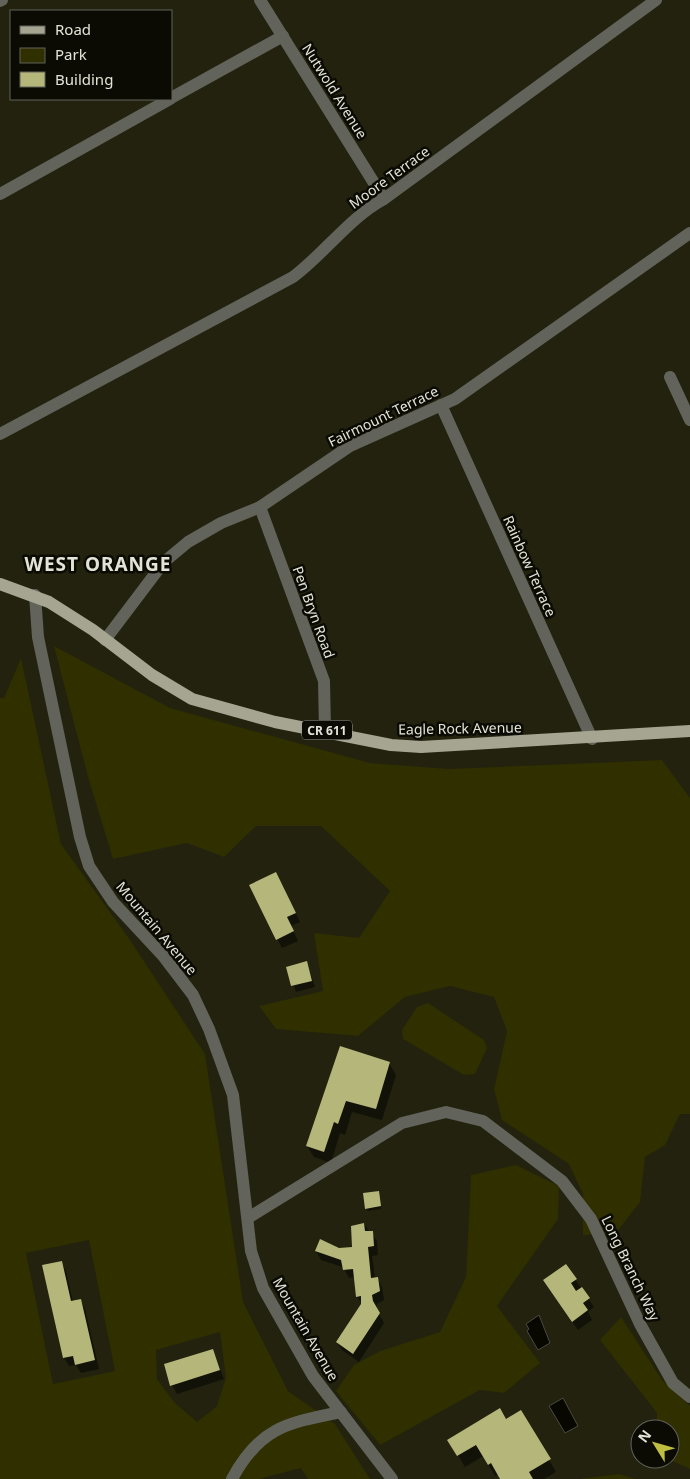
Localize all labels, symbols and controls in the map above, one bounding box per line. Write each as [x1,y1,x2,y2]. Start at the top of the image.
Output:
legend [10,10,172,100]
text: Road [55,19,91,39]
street label: Nutwold Avenue [298,40,372,142]
text: Park [55,44,87,64]
text: Building [55,69,113,89]
street label: Moore Terrace [345,141,433,213]
street label: Fairmount Terrace [325,381,441,451]
street label: Rainbow Terrace [499,512,561,620]
district label: WEST ORANGE [25,551,171,577]
street label: Pen Bryn Road [289,563,339,661]
street label: Eagle Rock Avenue [398,717,522,739]
road number: CR 611 [302,720,352,740]
street label: Mountain Avenue [112,877,202,979]
street label: Long Branch Way [597,1212,665,1324]
street label: Mountain Avenue [269,1274,343,1384]
north arrow [630,1419,680,1469]
text: N [633,1426,655,1446]

